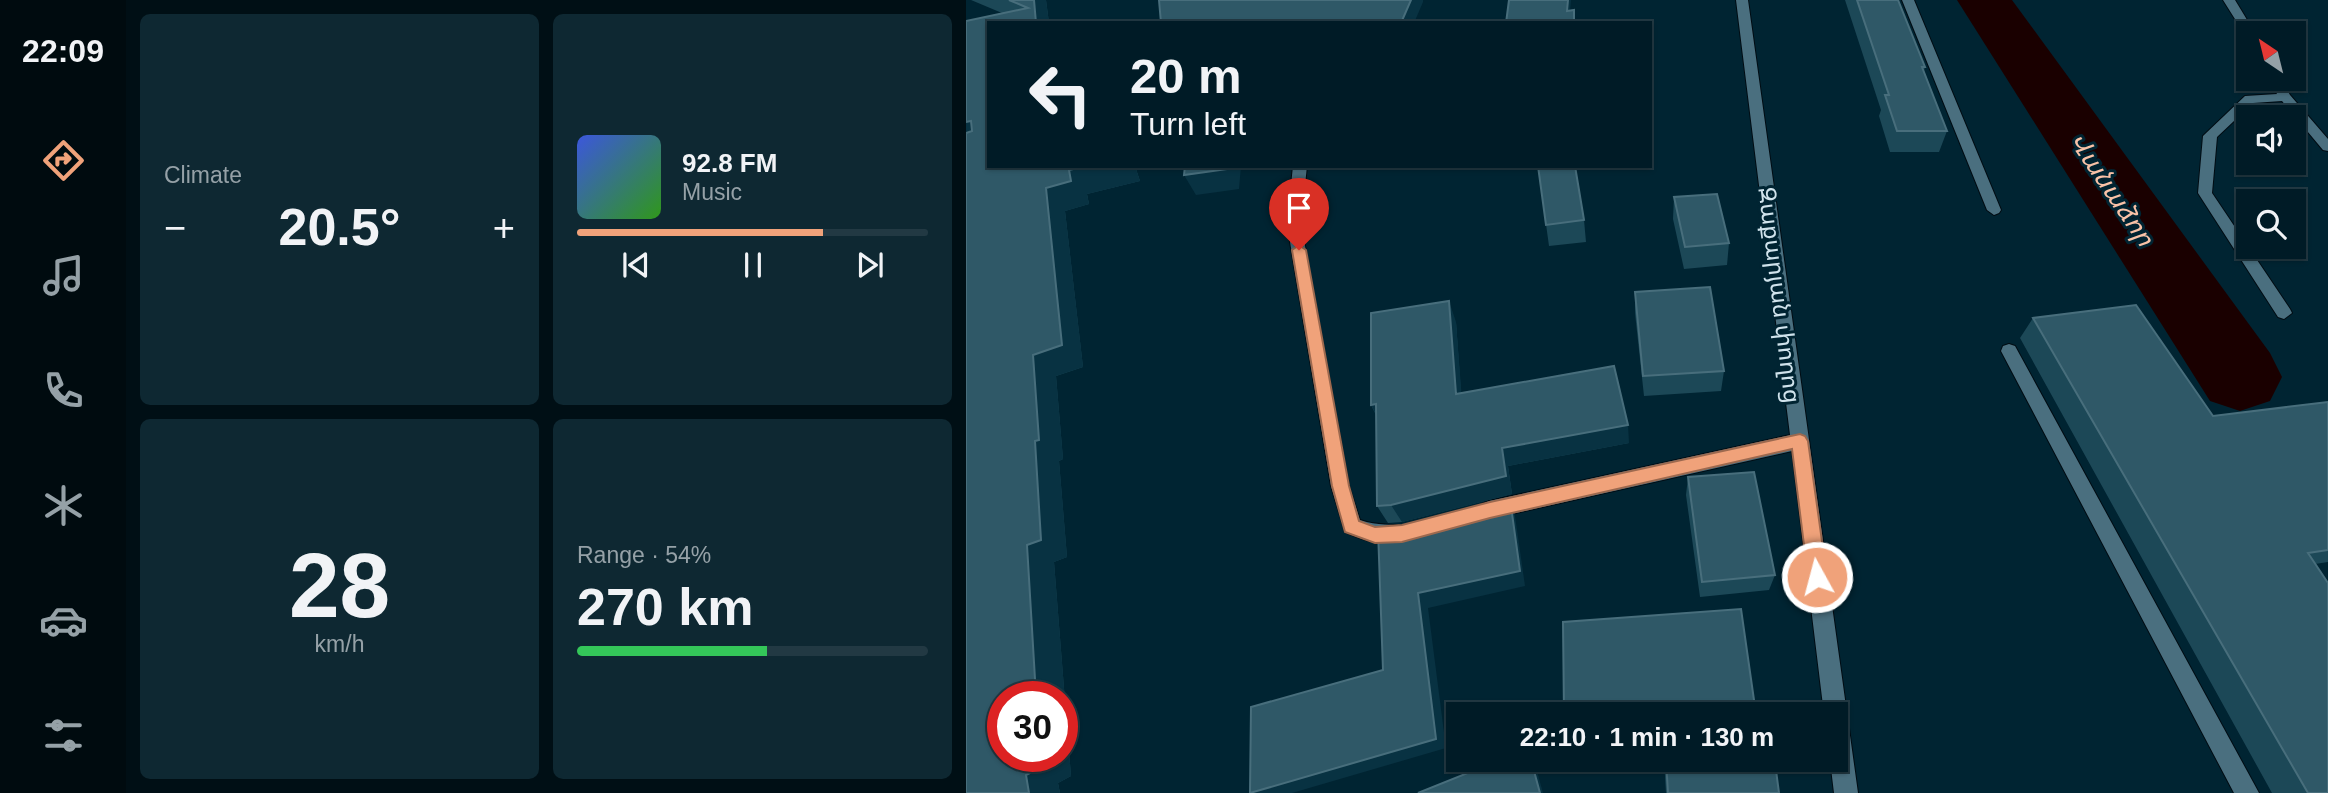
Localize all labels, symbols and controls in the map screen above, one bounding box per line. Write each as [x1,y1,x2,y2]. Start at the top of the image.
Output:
north arrow [2236,21,2306,91]
map controls [2236,21,2306,259]
text: 22:09 [22,33,104,69]
icon: left [1015,49,1106,140]
text: 20 m [1130,49,1242,103]
button: sound [2236,105,2306,175]
text: Turn left [1130,106,1246,142]
water label: Վանաձոր [2062,127,2161,252]
icon: directions [39,136,88,185]
text: 92.8 FM [682,148,777,178]
text: Climate [164,162,242,188]
pin [1269,178,1329,250]
text: Music [682,179,742,205]
street label: Զաքարյան փողոց [1752,185,1807,405]
icon: arrive [1280,189,1318,227]
button: search [2236,189,2306,259]
text: 20.5° [278,198,401,256]
text: − [164,207,186,249]
text: + [493,207,515,249]
icon: previous [617,246,655,284]
icon: pause [734,246,772,284]
icon: next [851,246,889,284]
icon: music [39,251,88,300]
icon: phone [39,366,88,415]
icon: climate [39,481,88,530]
text: 28 [289,535,390,636]
position arrow [1780,540,1854,614]
text: Range · 54% [577,542,711,568]
text: 270 km [577,578,753,636]
icon: car [39,596,88,645]
text: km/h [315,631,364,657]
speed limit sign: 30 [987,681,1078,772]
icon: filters [39,711,88,760]
text: 22:10 · 1 min · 130 m [1520,722,1774,752]

